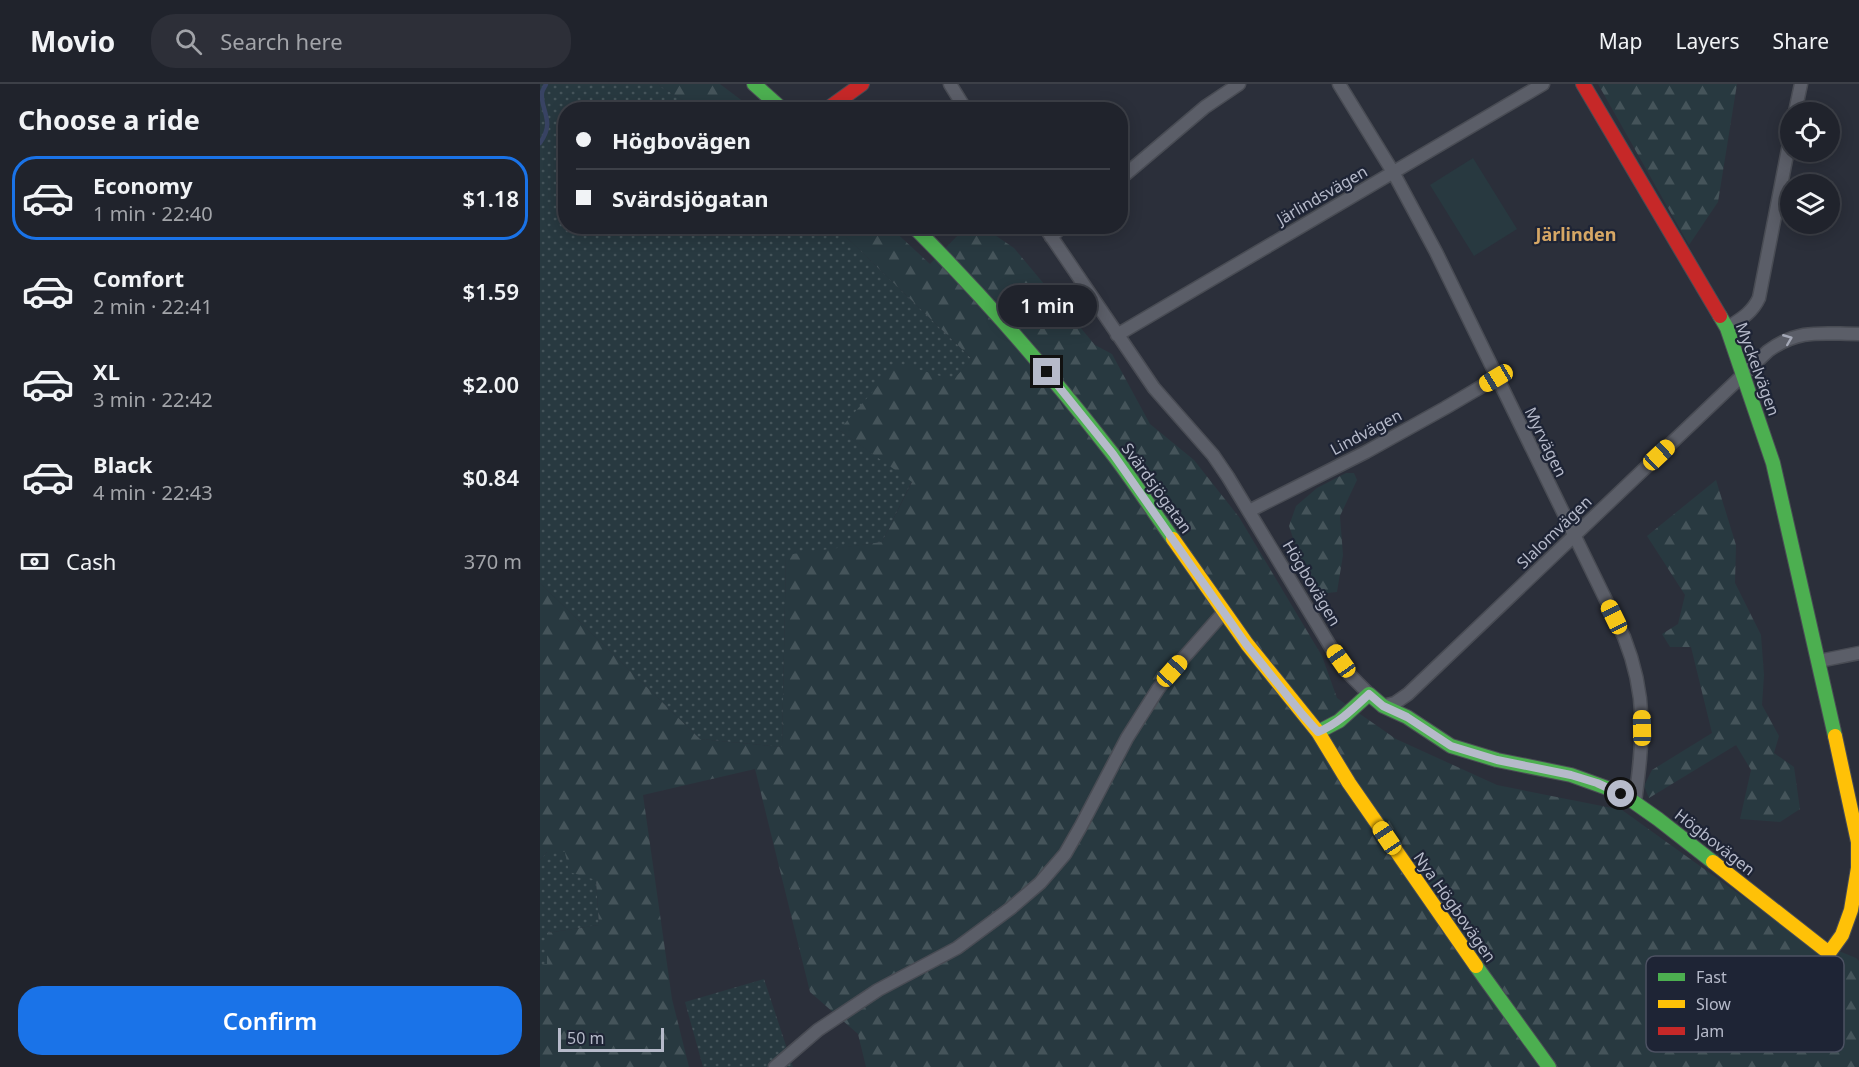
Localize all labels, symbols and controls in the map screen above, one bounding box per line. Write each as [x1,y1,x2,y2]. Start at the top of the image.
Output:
search box [151,14,571,68]
text: Movio [30,22,115,60]
icon: search [172,25,205,58]
text: Search here [220,26,343,56]
text: Map [1599,27,1643,55]
text: Layers [1676,27,1740,55]
text: Share [1773,27,1829,55]
text: Choose a ride [18,101,200,138]
map controls [1780,102,1840,234]
button: locate [1780,102,1840,162]
text: Högbovägen [612,125,751,155]
street label: Järlindsvägen [1271,160,1371,231]
text: Economy [93,170,192,200]
icon: car [21,171,75,225]
button: layers [1780,174,1840,234]
text: $1.18 [463,183,519,213]
text: Svärdsjögatan [612,183,769,213]
text: 1 min · 22:40 [93,200,213,227]
district label: Järlinden [1533,222,1617,246]
text: Comfort [93,263,184,293]
icon: car [21,264,75,318]
text: $1.59 [463,276,519,306]
callout: 1 min [998,285,1096,327]
text: 1 min [1020,292,1075,319]
text: 2 min · 22:41 [93,293,213,320]
street label: Myckelvägen [1731,319,1785,419]
one-way arrow [1782,334,1793,346]
text: XL [93,356,120,386]
icon: car [21,357,75,411]
route end [1033,358,1060,385]
car [1476,361,1516,395]
text: $2.00 [463,369,519,399]
text: 3 min · 22:42 [93,386,213,413]
street label: Myrvägen [1520,403,1572,481]
street label: Lindvägen [1326,404,1406,460]
car [1640,436,1678,474]
street label: Svärdsjögatan [1117,438,1197,538]
text: Black [93,449,152,479]
icon: car [21,450,75,504]
text: $0.84 [463,462,519,492]
text: 4 min · 22:43 [93,479,213,506]
street label: Slalomvägen [1512,491,1596,573]
street label: Högbovägen [1278,536,1346,630]
icon: cash [18,545,51,578]
text: Cash [66,546,116,576]
text: 370 m [464,548,522,575]
car [1598,597,1630,637]
car [1323,641,1359,681]
car [1153,652,1191,690]
car [1633,710,1651,746]
route start [1607,780,1634,807]
street label: Högbovägen [1670,804,1760,880]
car [1369,818,1405,858]
street label: Nya Högbovägen [1409,847,1501,967]
legend [1646,956,1844,1052]
text: Fast [1696,966,1727,988]
button: Confirm [18,986,522,1055]
text: Slow [1696,993,1731,1015]
text: Jam [1694,1020,1724,1042]
scale bar [558,1025,664,1052]
text: 50 m [567,1027,604,1049]

